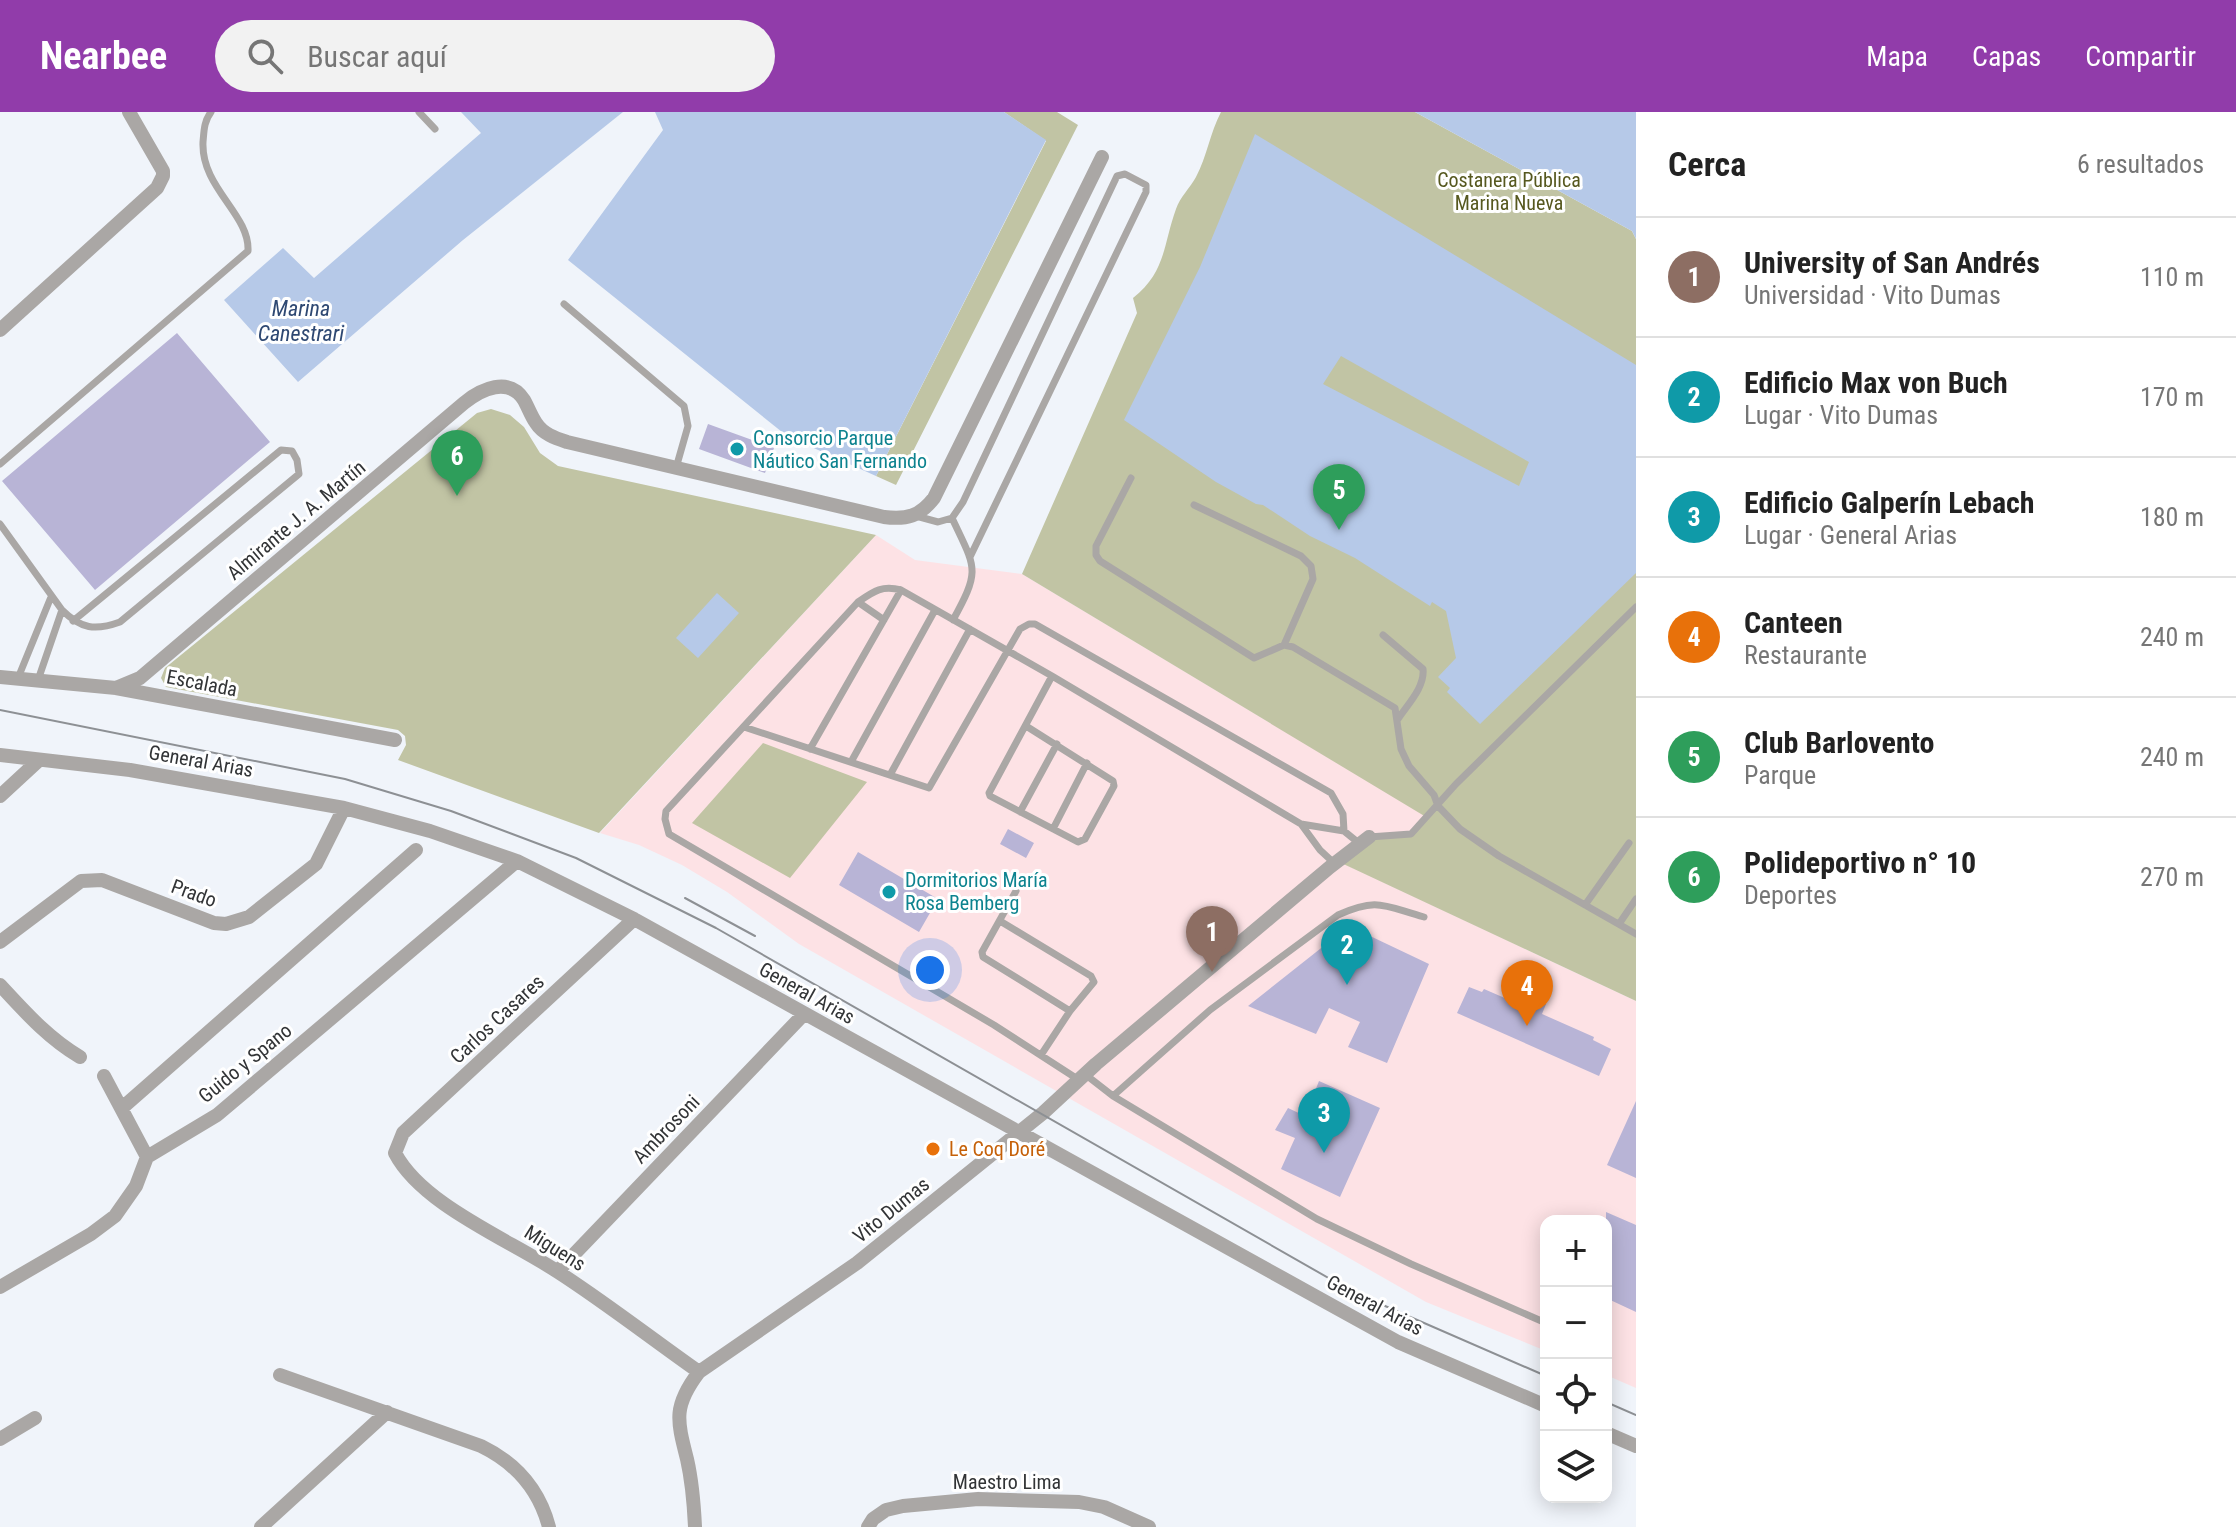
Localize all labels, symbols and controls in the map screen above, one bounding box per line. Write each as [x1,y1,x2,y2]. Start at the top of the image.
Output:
search box [215,20,775,92]
text: Nearbee [40,34,167,78]
icon: search [243,34,287,78]
text: Buscar aquí [307,39,447,74]
text: Mapa [1866,40,1928,73]
text: Capas [1972,40,2041,73]
text: Compartir [2085,40,2196,73]
text: Cerca [1668,144,1746,184]
text: 6 resultados [2077,149,2204,179]
park label: Costanera Pública Marina Nueva [1437,168,1581,215]
text: University of San Andrés [1744,245,2040,280]
text: 1 [1687,262,1701,292]
text: 110 m [2140,262,2204,292]
text: Universidad · Vito Dumas [1744,280,2001,310]
water label: Marina Canestrari [258,296,344,346]
text: Edificio Max von Buch [1744,365,2008,400]
text: 2 [1687,382,1701,412]
text: 170 m [2140,382,2204,412]
text: Lugar · Vito Dumas [1744,400,1938,430]
place label: Consorcio Parque Náutico San Fernando [753,426,927,473]
pin: 6 [431,430,483,496]
marker: Consorcio Parque Náutico San Fernando [728,440,746,458]
street label: Almirante J. A. Martín [222,455,370,585]
pin: 5 [1313,464,1365,530]
text: Edificio Galperín Lebach [1744,485,2035,520]
text: 3 [1687,502,1701,532]
text: 180 m [2140,502,2204,532]
text: Lugar · General Arias [1744,520,1957,550]
text: Canteen [1744,605,1843,640]
text: 4 [1687,622,1701,652]
text: 240 m [2140,622,2204,652]
text: Restaurante [1744,640,1867,670]
street label: Escalada [165,664,239,702]
text: Club Barlovento [1744,725,1934,760]
street label: General Arias [147,740,255,782]
text: 5 [1687,742,1701,772]
text: 240 m [2140,742,2204,772]
text: Parque [1744,760,1816,790]
text: Polideportivo n° 10 [1744,845,1976,880]
text: 6 [1687,862,1701,892]
text: 270 m [2140,862,2204,892]
place label: Dormitorios María Rosa Bemberg [905,868,1047,915]
street label: Prado [168,874,220,912]
text: Deportes [1744,880,1837,910]
marker: Dormitorios María Rosa Bemberg [880,883,898,901]
pin: 1 [1186,906,1238,972]
pin: 2 [1321,919,1373,985]
your location [910,950,950,990]
street label: General Arias [755,957,859,1029]
pin: 4 [1501,960,1553,1026]
street label: Carlos Casares [445,970,549,1068]
street label: Guido y Spano [194,1018,296,1108]
pin: 3 [1298,1087,1350,1153]
street label: Ambrosoni [628,1090,704,1168]
place label: Le Coq Doré [949,1137,1045,1161]
marker: Le Coq Doré [924,1140,942,1158]
street label: Vito Dumas [848,1172,934,1248]
map controls [1540,1215,1612,1503]
button: + [1540,1215,1612,1287]
street label: Miguens [520,1220,590,1276]
street label: General Arias [1323,1270,1427,1340]
button: − [1540,1287,1612,1359]
button: locate [1540,1359,1612,1431]
button: layers [1540,1431,1612,1503]
street label: Maestro Lima [953,1470,1061,1494]

